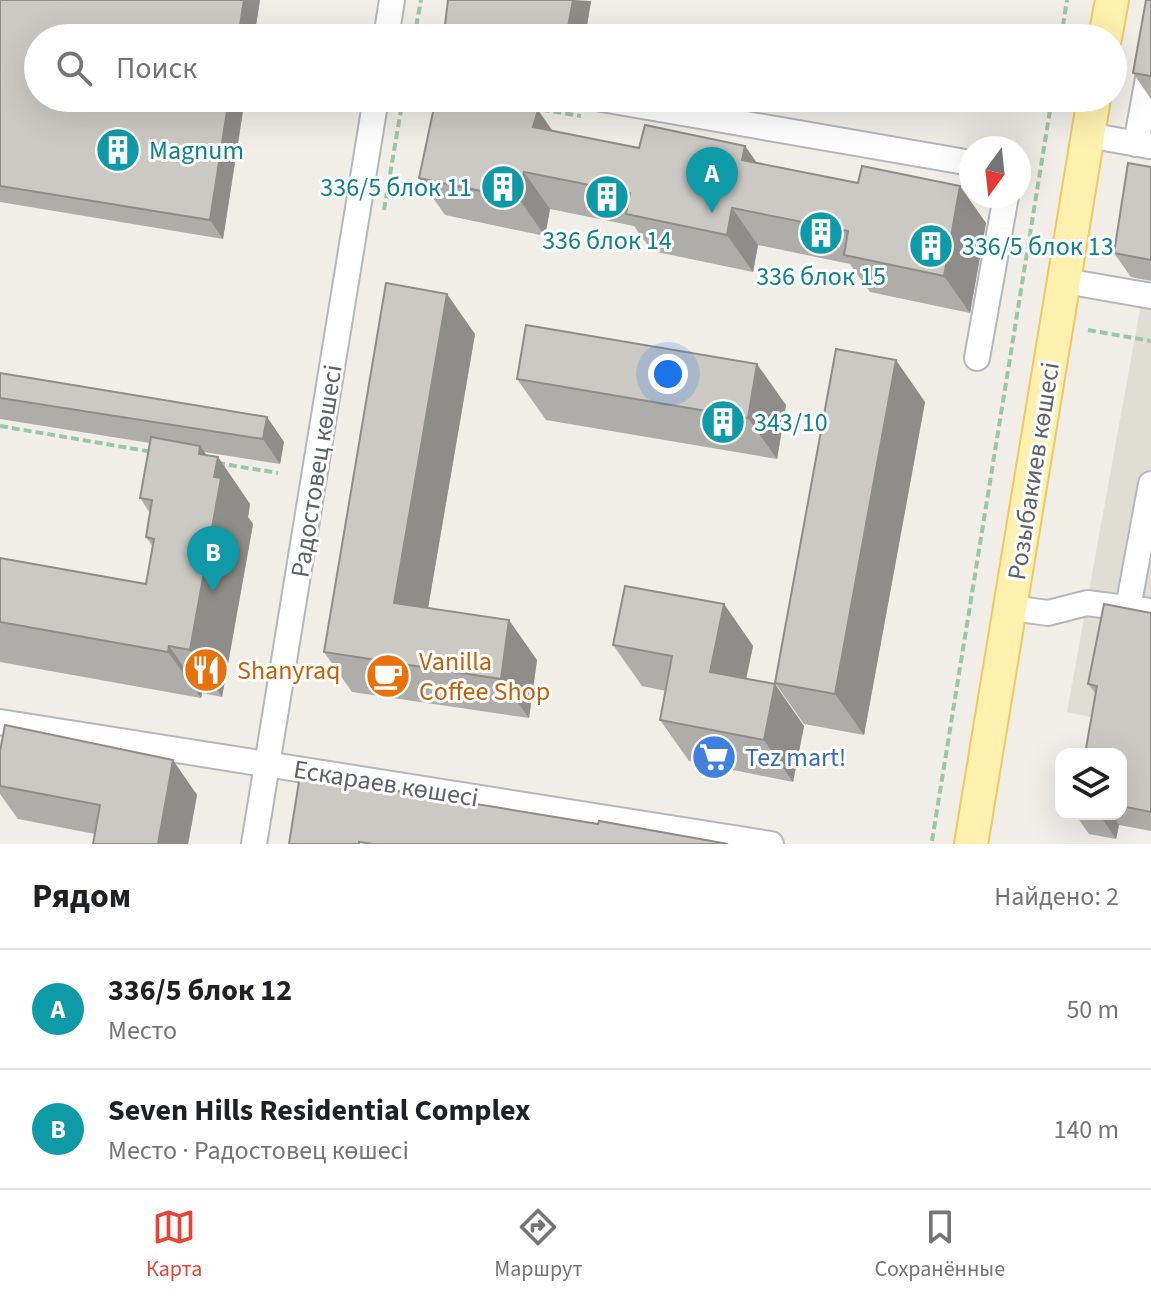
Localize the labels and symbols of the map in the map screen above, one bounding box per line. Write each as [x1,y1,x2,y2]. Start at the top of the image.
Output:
building icon: Magnum [94,126,142,174]
place label: Magnum [149,132,244,169]
north arrow [959,136,1031,208]
pin: A [686,147,738,213]
building icon: 336/5 блок 11 [479,163,527,211]
place label: 336/5 блок 11 [320,169,472,206]
building icon: 336 блок 14 [583,173,631,221]
building icon: 336 блок 15 [797,209,845,257]
place label: 336 блок 14 [542,222,672,259]
building icon: 336/5 блок 13 [907,222,955,270]
place label: 336/5 блок 13 [962,228,1114,265]
place label: 336 блок 15 [756,258,886,295]
your location [648,354,688,394]
street label: Розыбакиев көшесі [998,359,1069,583]
street label: Радостовец көшесі [281,362,352,580]
building icon: 343/10 [699,398,747,446]
place label: 343/10 [754,404,828,441]
pin: B [187,526,239,592]
place label: Vanilla Coffee Shop [419,643,550,710]
restaurant icon: Shanyraq [182,646,230,694]
place label: Shanyraq [237,652,340,689]
cafe icon: Vanilla Coffee Shop [364,652,412,700]
supermarket icon: Tez mart! [690,733,738,781]
place label: Tez mart! [745,739,846,776]
street label: Ескараев көшесі [291,751,481,816]

